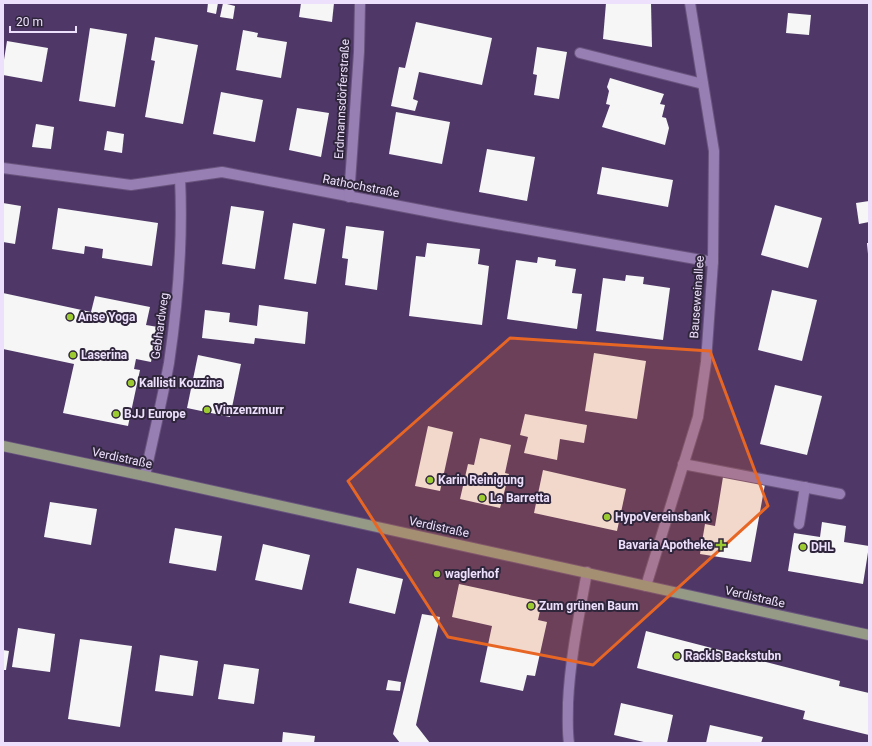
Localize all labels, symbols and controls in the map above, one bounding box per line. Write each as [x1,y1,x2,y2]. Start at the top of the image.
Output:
scale bar [10,8,76,34]
text: 20 m [16,15,43,29]
street label: Erdmannsdörferstraße [332,39,352,159]
street label: Rathochstraße [321,172,401,200]
street label: Bauseweinallee [687,255,707,339]
street label: Gebhardweg [148,292,172,360]
place label: Anse Yoga [78,310,136,324]
marker: Anse Yoga [65,312,75,322]
place label: Laserina [81,348,128,362]
marker: Laserina [68,350,78,360]
place label: Kallisti Kouzina [139,376,223,390]
marker: Kallisti Kouzina [126,378,136,388]
place label: Vinzenzmurr [215,403,285,417]
marker: Vinzenzmurr [202,405,212,415]
place label: BJJ Europe [124,407,186,421]
marker: BJJ Europe [111,409,121,419]
street label: Verdistraße [91,445,153,471]
place label: Karin Reinigung [438,473,524,487]
marker: Karin Reinigung [425,475,435,485]
place label: La Barretta [490,491,550,505]
marker: La Barretta [477,493,487,503]
place label: HypoVereinsbank [615,510,711,524]
marker: HypoVereinsbank [602,512,612,522]
street label: Verdistraße [408,514,470,540]
place label: Bavaria Apotheke [618,538,714,552]
marker: Bavaria Apotheke [716,540,726,550]
place label: DHL [811,540,834,554]
marker: DHL [798,542,808,552]
place label: waglerhof [445,567,500,581]
marker: waglerhof [432,569,442,579]
street label: Verdistraße [724,583,786,611]
place label: Zum grünen Baum [539,599,638,613]
marker: Zum grünen Baum [526,601,536,611]
place label: Rackls Backstubn [685,649,782,663]
marker: Rackls Backstubn [672,651,682,661]

